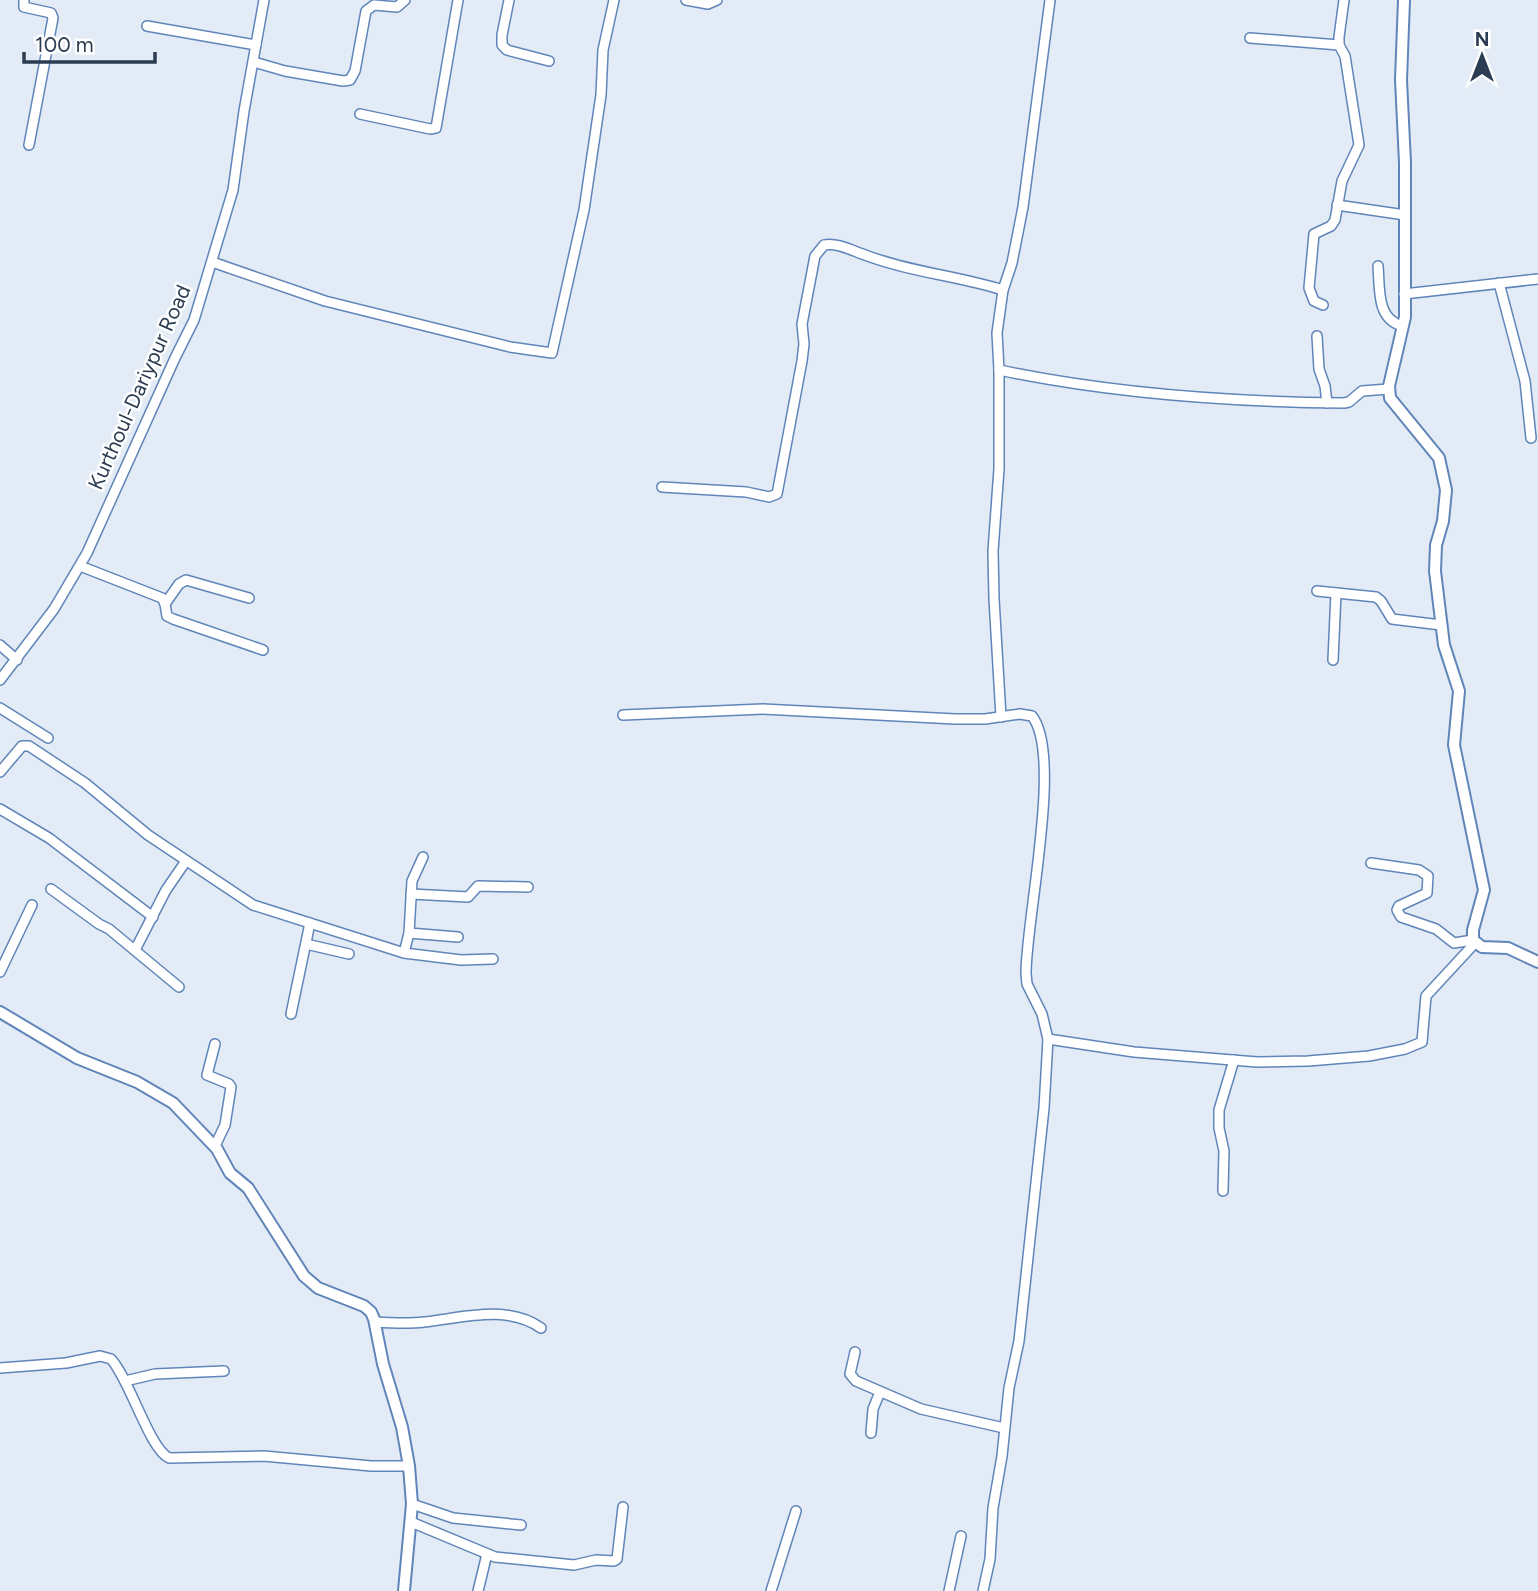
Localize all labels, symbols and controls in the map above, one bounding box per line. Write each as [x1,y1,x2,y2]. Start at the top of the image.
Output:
scale bar [24,21,156,65]
north arrow [1447,21,1517,91]
text: N [1475,28,1489,51]
text: 100 m [35,32,94,57]
street label: Kurthoul-Dariypur Road [83,281,195,493]

